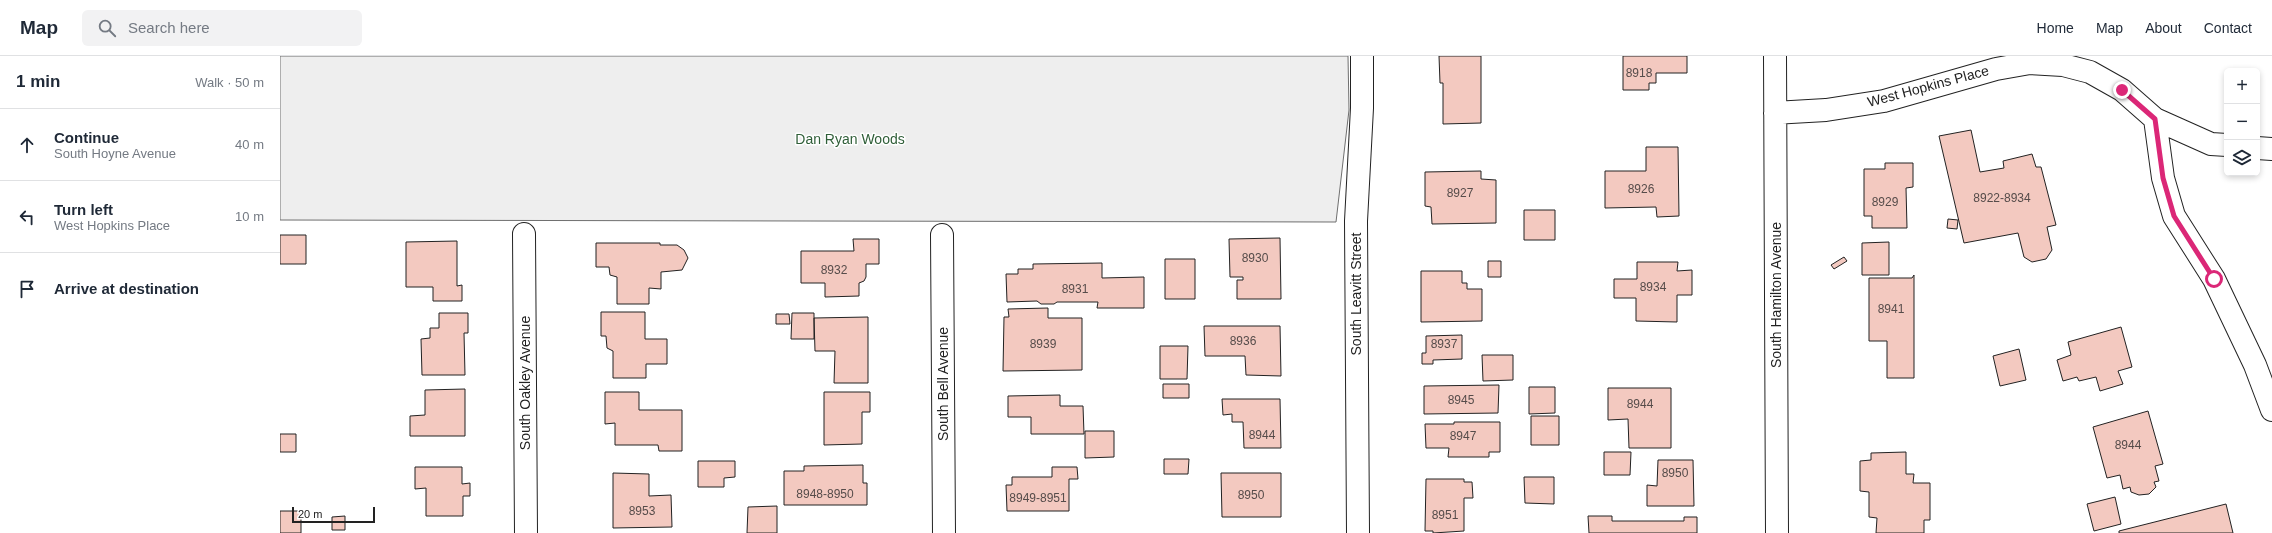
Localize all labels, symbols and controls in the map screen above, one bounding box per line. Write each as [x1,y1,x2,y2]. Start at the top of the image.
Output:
search box [82,10,362,46]
text: Map [20,17,58,38]
icon: search [96,17,118,39]
text: Search here [128,19,210,36]
text: Home [2037,20,2074,36]
text: Map [2096,20,2123,36]
text: About [2145,20,2182,36]
text: Contact [2204,20,2252,36]
street label: West Hopkins Place [1866,62,1991,110]
house number: 8918 [1626,66,1653,80]
map controls [2224,68,2260,176]
button: + [2224,68,2260,104]
text: 1 min [16,72,60,91]
text: Walk · 50 m [195,75,264,90]
route end [2113,81,2131,99]
button: − [2224,104,2260,140]
text: Continue [54,129,119,146]
park label: Dan Ryan Woods [795,131,905,147]
icon: ahead [16,134,38,156]
text: 40 m [235,137,264,152]
button: layers [2224,140,2260,176]
text: South Hoyne Avenue [54,146,176,161]
house number: 8926 [1628,182,1655,196]
house number: 8927 [1447,186,1474,200]
house number: 8922-8934 [1973,191,2031,205]
house number: 8929 [1872,195,1899,209]
text: Turn left [54,201,113,218]
icon: left [16,206,38,228]
text: 10 m [235,209,264,224]
text: West Hopkins Place [54,218,170,233]
street label: South Hamilton Avenue [1768,222,1784,368]
street label: South Leavitt Street [1348,232,1364,355]
house number: 8930 [1242,251,1269,265]
house number: 8932 [821,263,848,277]
route start [2205,270,2223,288]
icon: arrive [16,278,38,300]
text: Arrive at destination [54,280,199,297]
house number: 8934 [1640,280,1667,294]
house number: 8931 [1062,282,1089,296]
house number: 8941 [1878,302,1905,316]
street label: South Oakley Avenue [517,316,533,450]
street label: South Bell Avenue [935,327,951,441]
house number: 8936 [1230,334,1257,348]
house number: 8939 [1030,337,1057,351]
house number: 8937 [1431,337,1458,351]
house number: 8945 [1448,393,1475,407]
house number: 8944 [1627,397,1654,411]
house number: 8944 [1249,428,1276,442]
house number: 8947 [1450,429,1477,443]
house number: 8944 [2115,438,2142,452]
house number: 8950 [1662,466,1689,480]
house number: 8948-8950 [796,487,854,501]
house number: 8950 [1238,488,1265,502]
house number: 8949-8951 [1009,491,1067,505]
house number: 8953 [629,504,656,518]
scale bar [292,505,375,524]
text: 20 m [298,508,322,520]
house number: 8951 [1432,508,1459,522]

